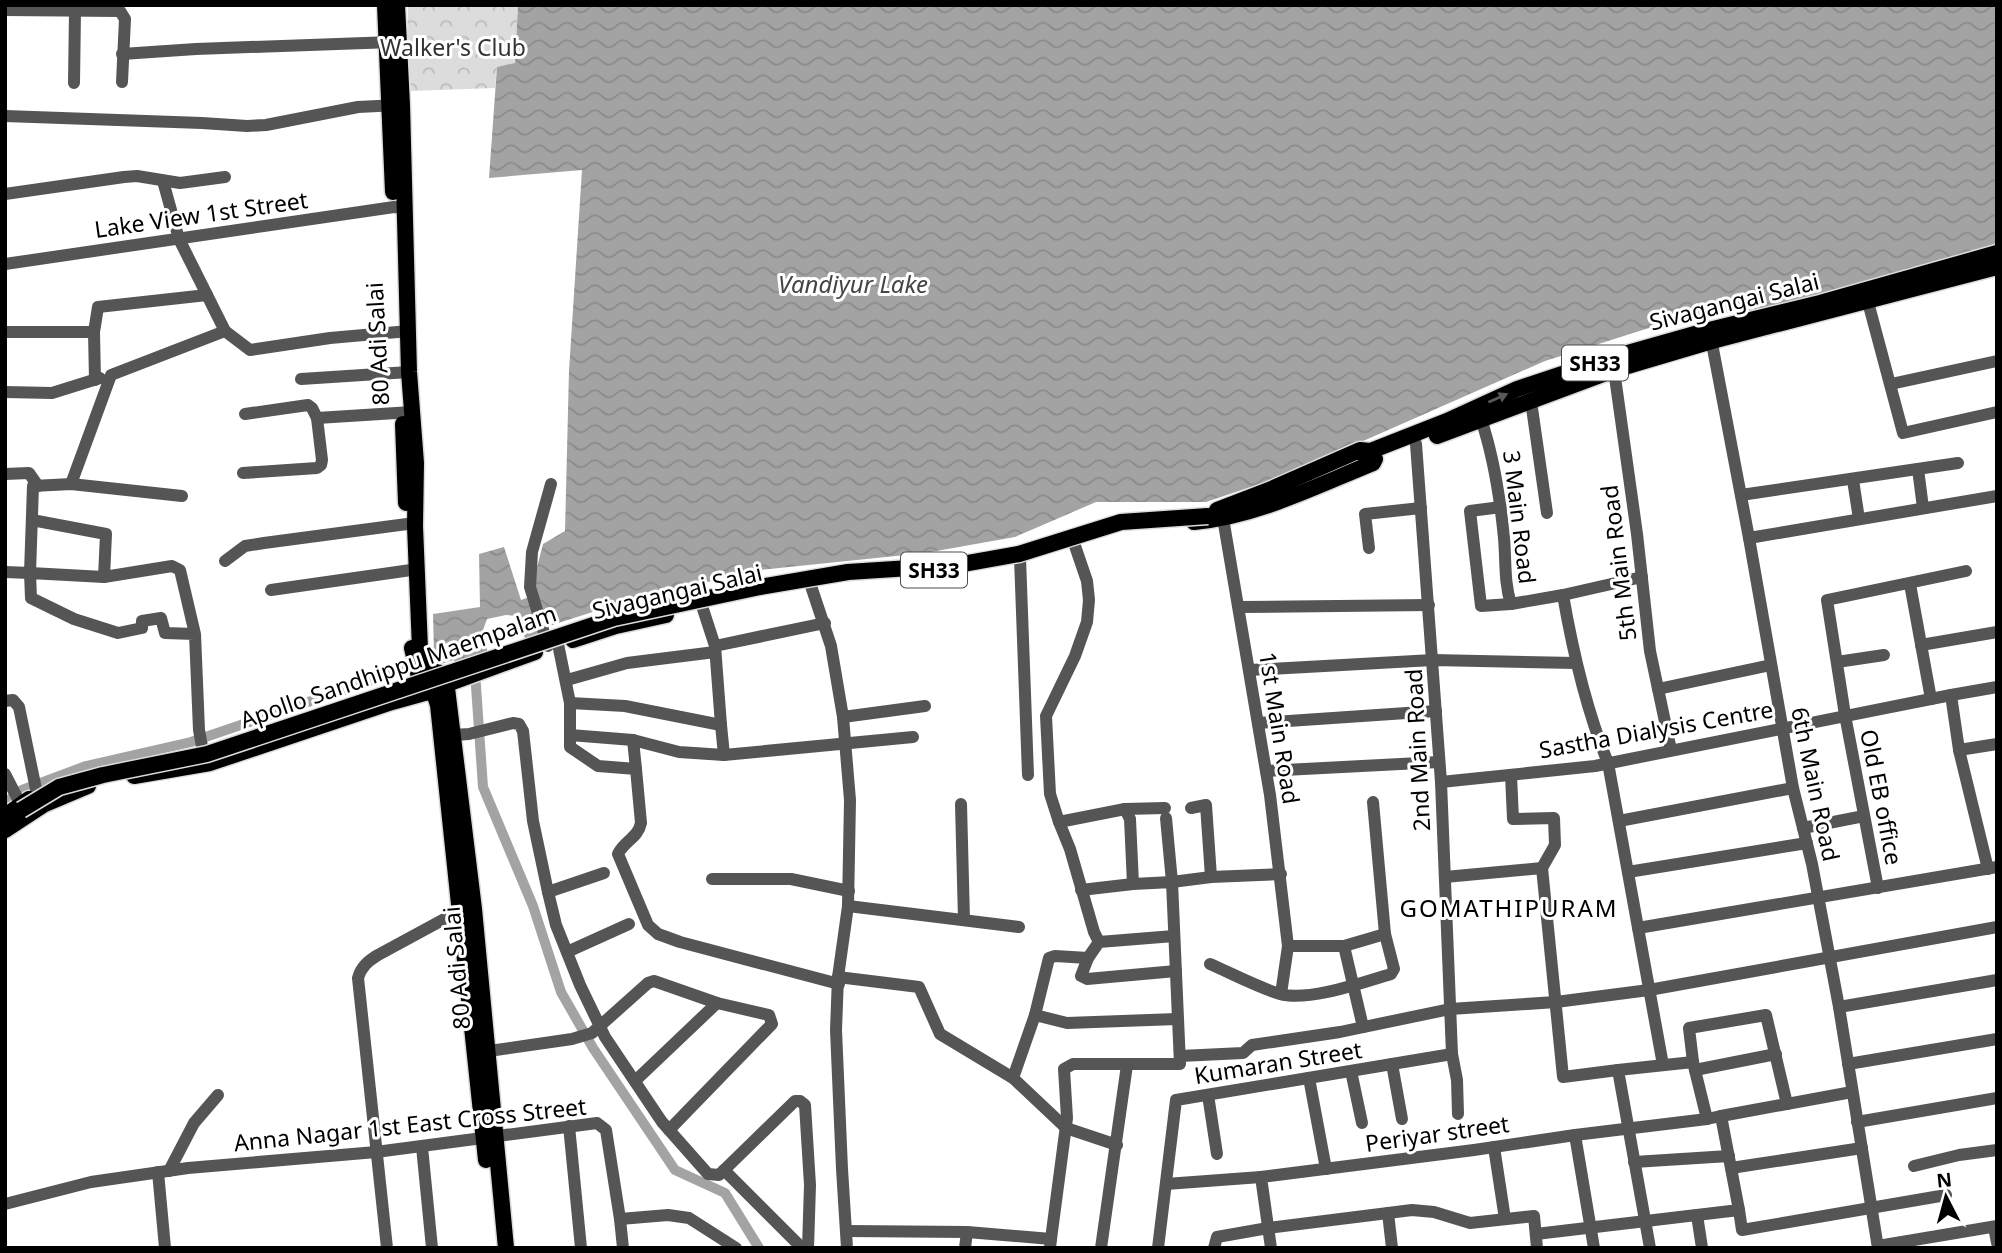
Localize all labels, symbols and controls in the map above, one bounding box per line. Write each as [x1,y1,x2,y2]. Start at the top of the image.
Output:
park label: Walker's Club [380,31,526,63]
street label: Lake View 1st Street [92,183,310,245]
street label: Sivagangai Salai [1646,264,1822,338]
water label: Vandiyur Lake [778,267,928,300]
street label: 80 Adi Salai [358,282,396,406]
road number: SH33 [1562,346,1628,380]
one-way arrow [1488,392,1508,404]
street label: 3 Main Road [1496,448,1544,586]
street label: 5th Main Road [1593,483,1643,643]
road number: SH33 [901,552,967,588]
street label: Sivagangai Salai [589,556,765,626]
street label: Apollo Sandhippu Maempalam [236,597,560,735]
street label: 1st Main Road [1252,650,1308,806]
street label: 2nd Main Road [1397,668,1437,832]
street label: Sastha Dialysis Centre [1536,693,1776,765]
street label: 6th Main Road [1784,704,1848,864]
street label: Old EB office [1853,726,1911,868]
district label: GOMATHIPURAM [1400,891,1619,924]
street label: 80 Adi Salai [435,905,477,1031]
street label: Kumaran Street [1192,1033,1364,1091]
street label: Anna Nagar 1st East Cross Street [232,1090,588,1158]
street label: Periyar street [1363,1107,1511,1159]
north arrow [1911,1162,1981,1232]
text: N [1935,1166,1953,1194]

